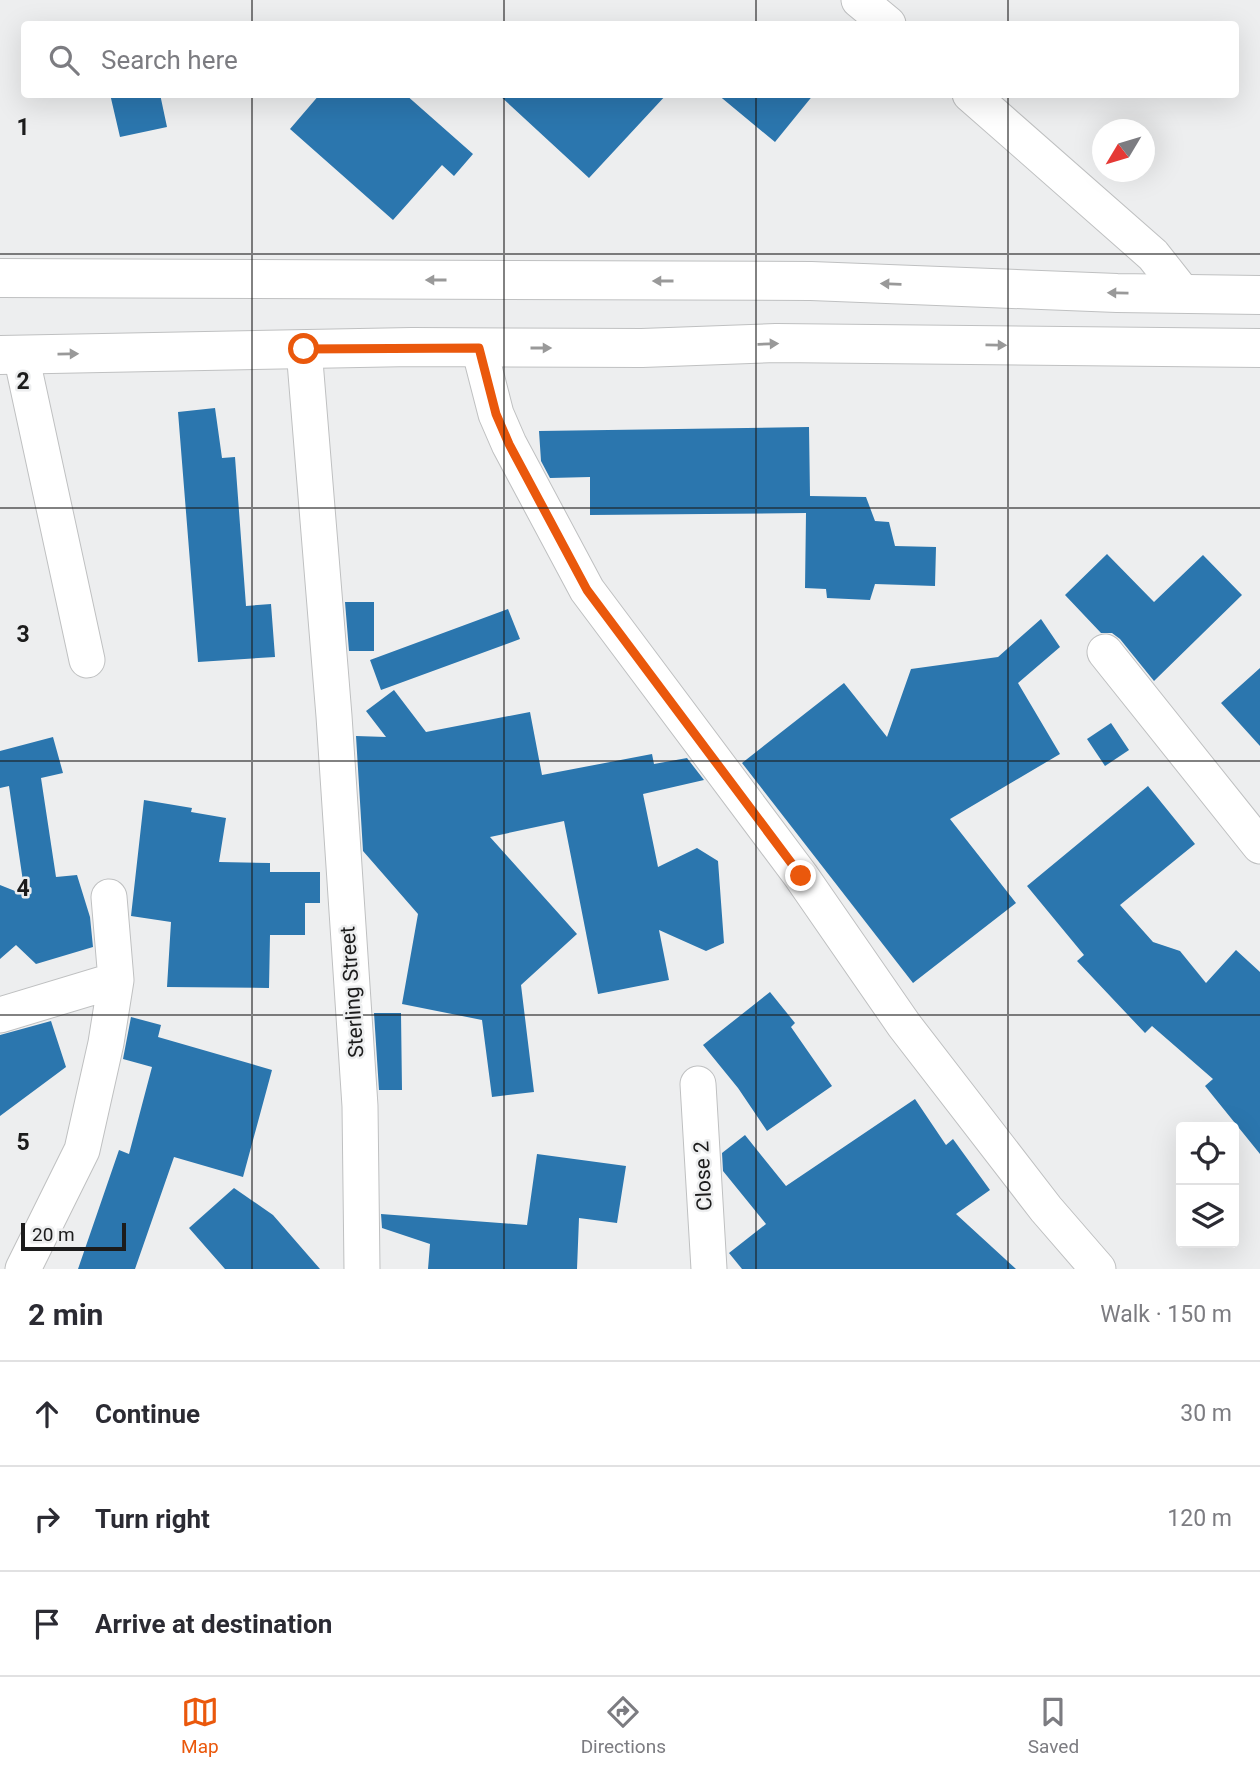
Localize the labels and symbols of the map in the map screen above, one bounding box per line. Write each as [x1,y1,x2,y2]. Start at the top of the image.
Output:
text: 1 [16,114,30,141]
north arrow [1092,119,1155,182]
one-way arrow [425,274,447,286]
one-way arrow [652,275,674,287]
one-way arrow [880,279,902,290]
one-way arrow [1107,287,1129,299]
route start [288,333,319,364]
one-way arrow [757,338,779,349]
one-way arrow [985,340,1007,351]
one-way arrow [530,342,552,354]
one-way arrow [57,348,79,359]
text: 2 [16,368,30,395]
text: 3 [16,621,30,648]
route end [785,860,816,891]
text: 4 [16,875,30,902]
street label: Sterling Street [335,925,369,1059]
text: 5 [16,1129,30,1156]
street label: Close 2 [689,1140,717,1211]
scale bar [21,1220,126,1252]

